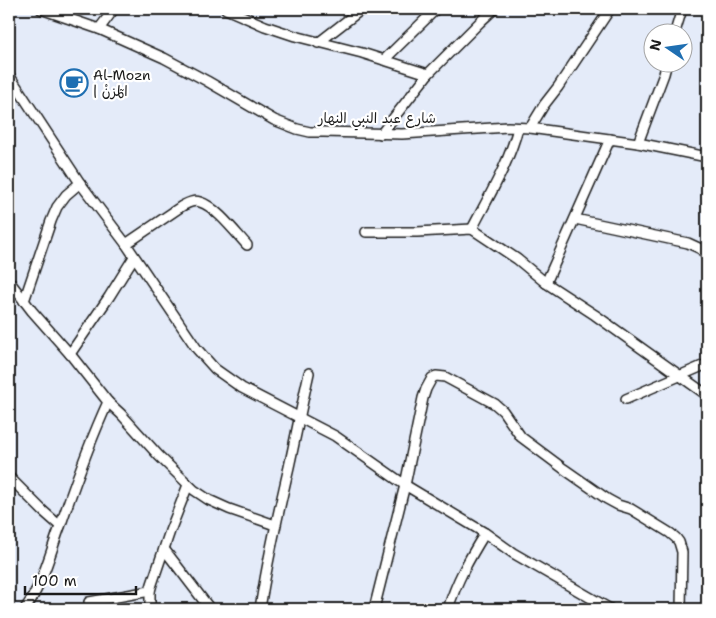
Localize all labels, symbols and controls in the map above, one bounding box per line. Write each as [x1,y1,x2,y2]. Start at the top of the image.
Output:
north arrow [644,22,694,72]
text: N [645,38,665,53]
place label: Al-Mozn | المٓزنْ [93,66,151,100]
cafe icon: Al-Mozn | المٓزنْ [59,68,89,98]
street label: شارع عبد النبي النهار [317,109,436,131]
scale bar [25,563,136,595]
text: 100 m [32,571,77,591]

